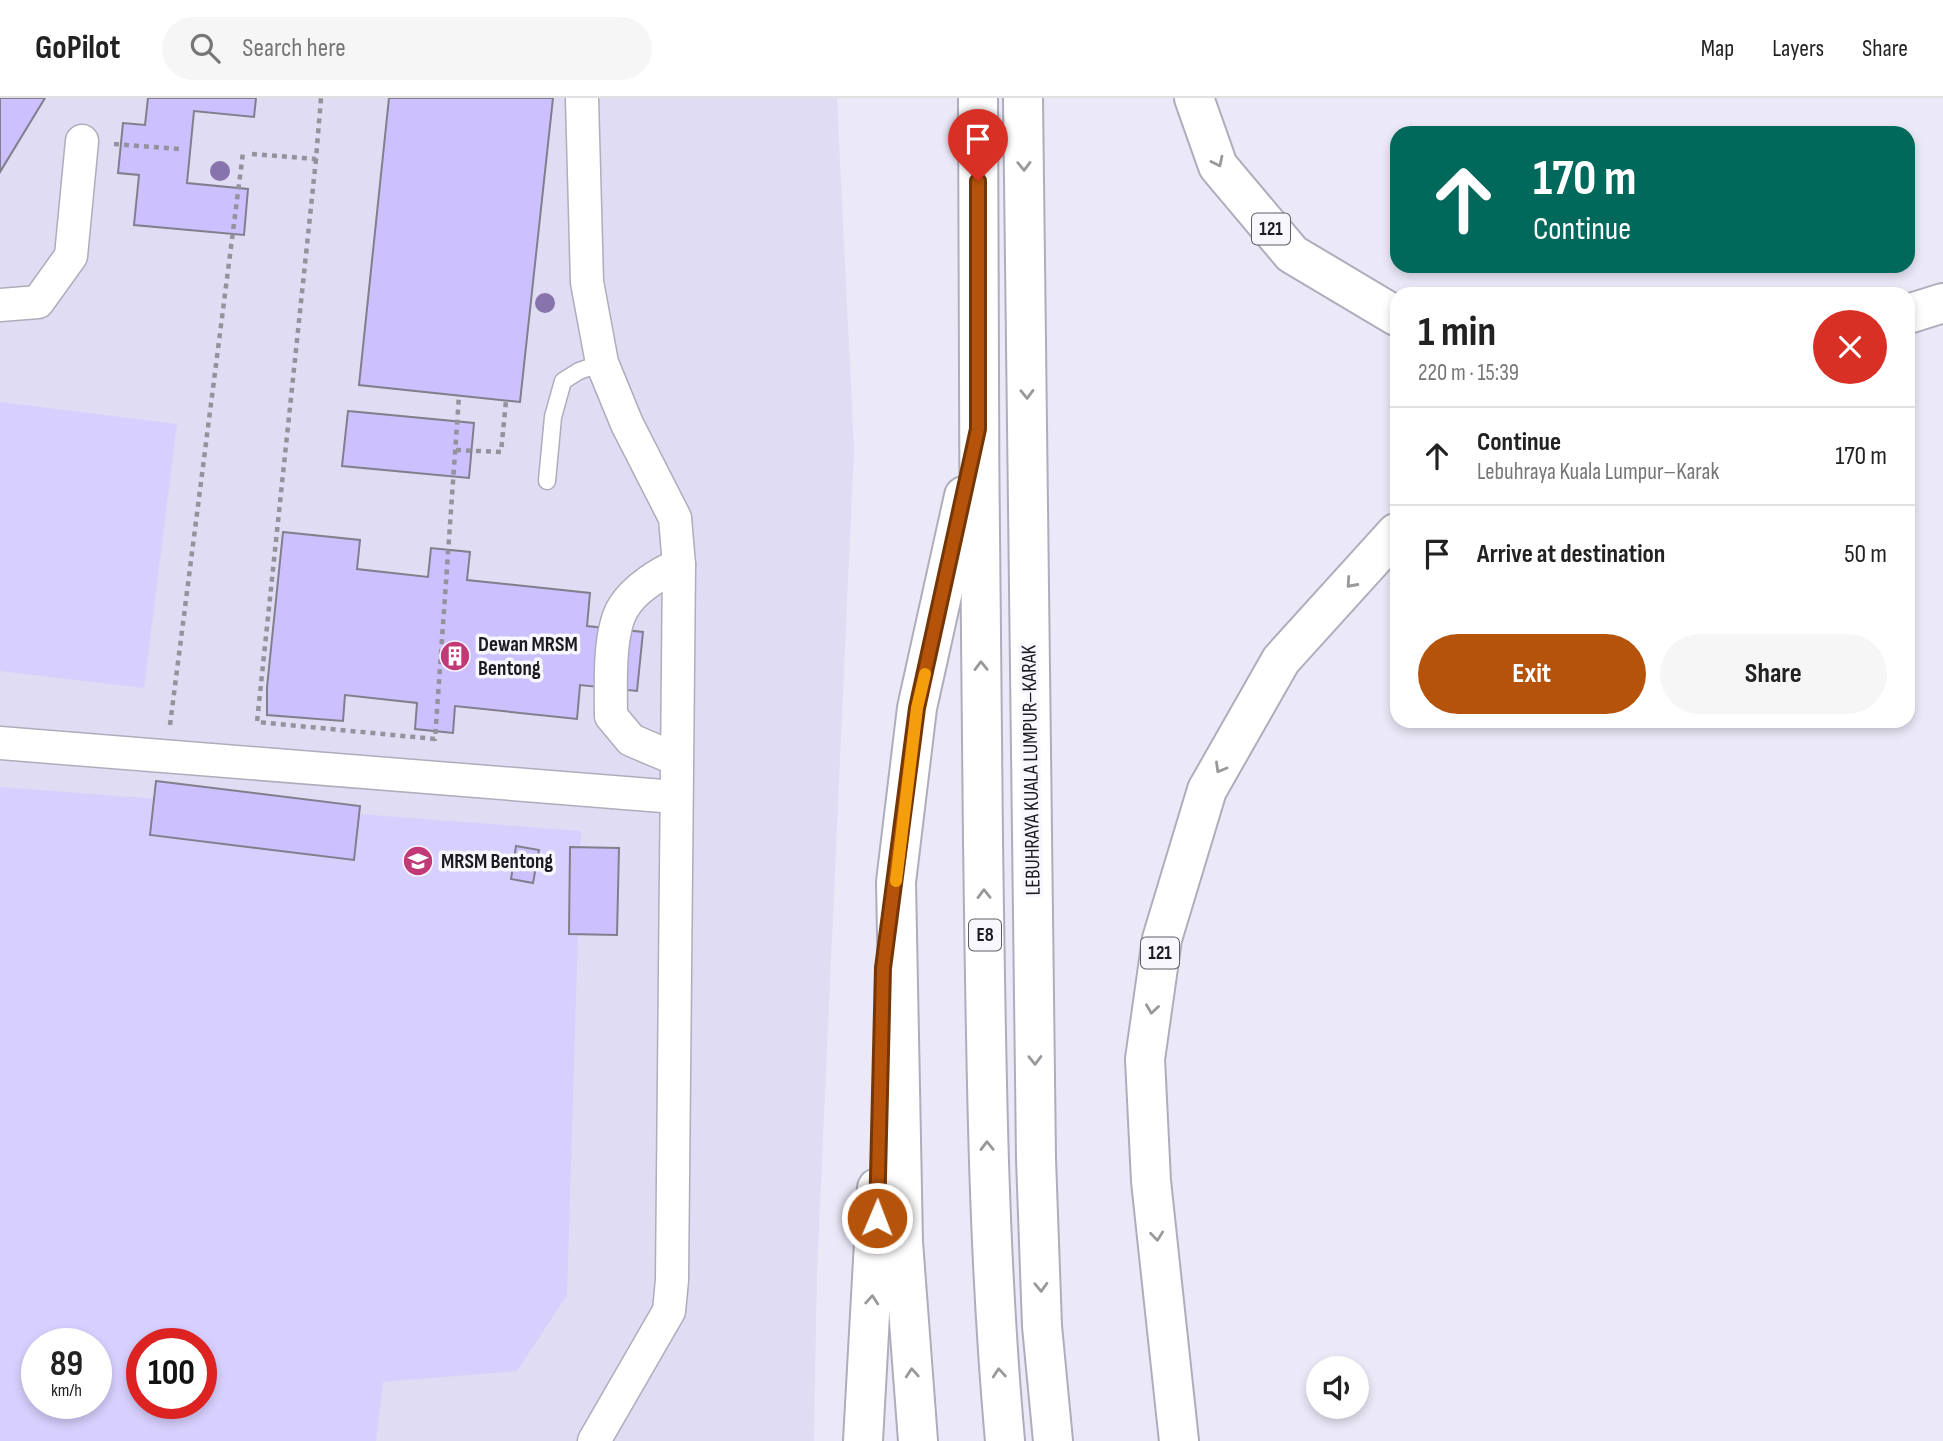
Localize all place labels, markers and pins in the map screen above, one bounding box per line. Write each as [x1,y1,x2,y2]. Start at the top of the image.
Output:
pin [948,109,1008,181]
place label: Dewan MRSM Bentong [478,632,578,681]
building icon: Dewan MRSM Bentong [438,639,472,673]
school or university icon: MRSM Bentong [401,844,435,878]
place label: MRSM Bentong [441,849,553,874]

